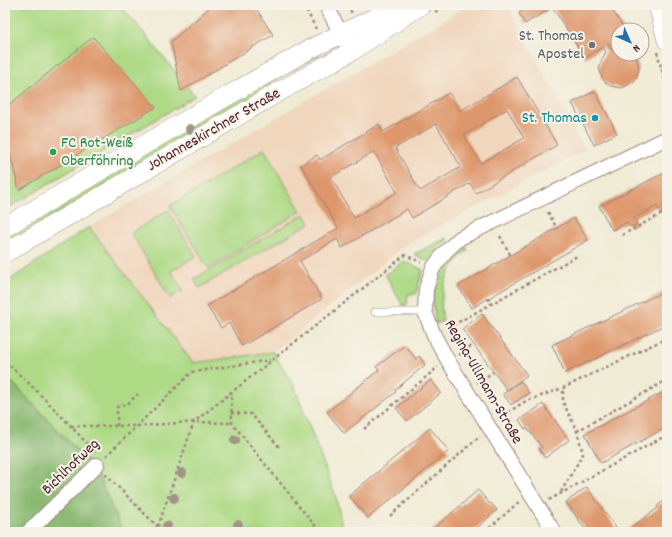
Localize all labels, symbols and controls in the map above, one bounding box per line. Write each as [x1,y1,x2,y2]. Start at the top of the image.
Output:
north arrow [610,22,650,62]
place label: St. Thomas Apostel [519,25,584,66]
marker: St. Thomas Apostel [587,40,597,50]
text: N [628,40,643,56]
street label: Johanneskirchner Straße [143,82,285,178]
place label: St. Thomas [522,107,587,130]
marker: St. Thomas [590,113,600,123]
place label: FC Rot-Weiß Oberföhring [61,132,133,173]
marker: FC Rot-Weiß Oberföhring [48,147,58,157]
street label: Regina-Ullmann-Straße [438,316,528,448]
street label: Bichlhofweg [37,434,105,500]

